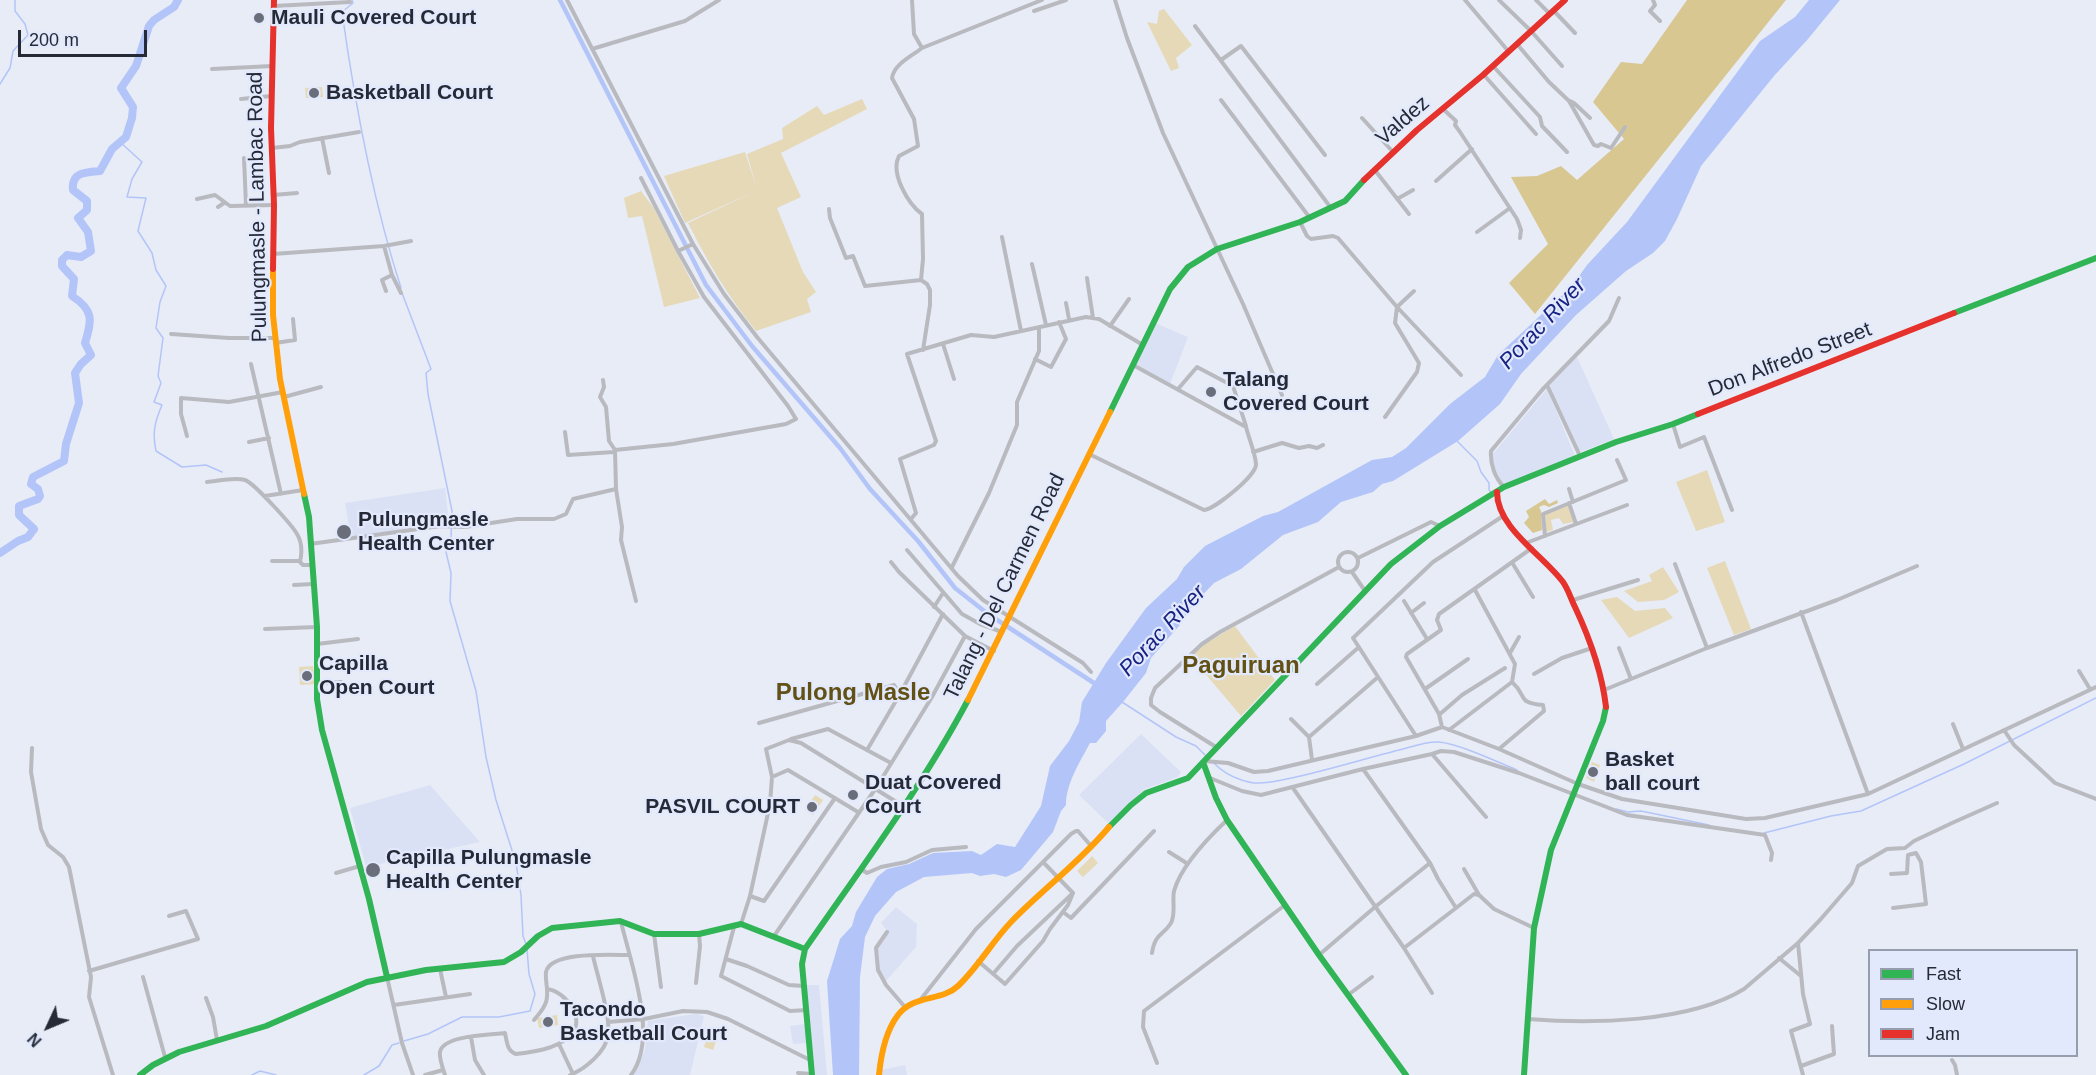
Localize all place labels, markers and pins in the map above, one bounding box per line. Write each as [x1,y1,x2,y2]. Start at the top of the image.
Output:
place label: Mauli Covered Court [271,5,476,31]
marker: Mauli Covered Court [252,11,266,25]
place label: Basketball Court [326,80,493,106]
marker: Basketball Court [307,86,321,100]
place label: Talang Covered Court [1223,367,1369,417]
marker: Talang Covered Court [1204,385,1218,399]
place label: Pulungmasle Health Center [358,507,495,557]
marker: Pulungmasle Health Center [335,523,353,541]
place label: Capilla Open Court [319,651,434,701]
marker: Capilla Open Court [300,669,314,683]
place label: Basket ball court [1605,747,1700,797]
marker: Basket ball court [1586,765,1600,779]
place label: Duat Covered Court [865,770,1002,820]
marker: Duat Covered Court [846,788,860,802]
place label: PASVIL COURT [645,794,800,820]
marker: PASVIL COURT [805,800,819,814]
place label: Capilla Pulungmasle Health Center [386,845,591,895]
marker: Capilla Pulungmasle Health Center [364,861,382,879]
place label: Tacondo Basketball Court [560,997,727,1047]
marker: Tacondo Basketball Court [541,1015,555,1029]

